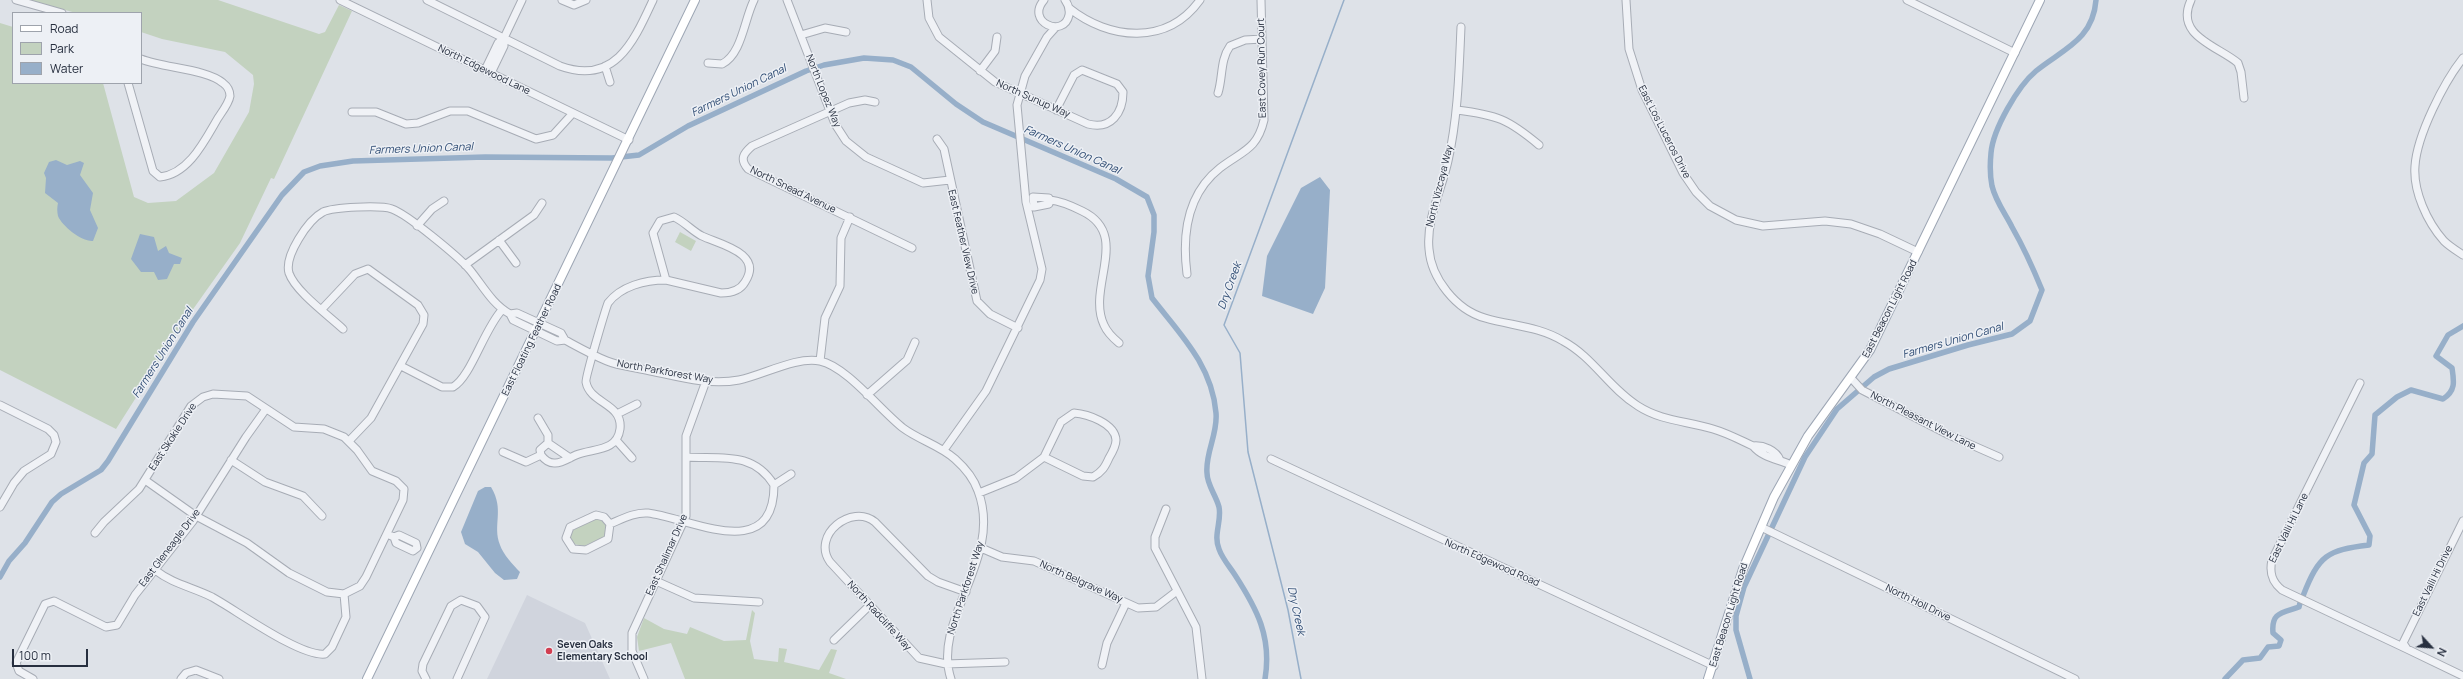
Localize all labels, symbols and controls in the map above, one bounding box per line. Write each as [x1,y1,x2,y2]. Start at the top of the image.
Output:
legend [12,12,142,84]
street label: East Covey Run Court [1255,18,1269,118]
text: Road [50,20,78,37]
text: Park [50,40,74,57]
street label: North Edgewood Lane [436,42,532,98]
street label: North Lopez Way [803,53,843,129]
text: Water [50,60,83,77]
water label: Farmers Union Canal [689,62,789,120]
street label: North Sunup Way [994,77,1072,121]
street label: East Los Luceros Drive [1635,83,1693,181]
water label: Farmers Union Canal [1022,123,1122,177]
water label: Farmers Union Canal [369,141,473,157]
street label: North Vizcaya Way [1424,144,1456,228]
street label: North Snead Avenue [748,164,838,216]
street label: East Feather View Drive [945,189,981,295]
street label: East Beacon Light Road [1860,258,1920,360]
water label: Dry Creek [1215,261,1245,311]
street label: East Floating Feather Road [500,282,564,398]
water label: Farmers Union Canal [130,305,196,401]
water label: Farmers Union Canal [1901,320,2005,362]
street label: North Parkforest Way [616,358,714,386]
street label: North Pleasant View Lane [1868,389,1978,453]
street label: East Skokie Drive [147,401,199,473]
street label: East Valli Hi Lane [2267,491,2311,565]
street label: East Gleneagle Drive [137,507,203,589]
street label: East Shalimar Drive [644,512,690,598]
street label: North Edgewood Road [1443,537,1541,589]
street label: North Parkforest Way [945,540,987,636]
street label: East Valli Hi Drive [2411,544,2455,618]
street label: North Belgrave Way [1038,558,1124,606]
street label: East Beacon Light Road [1707,562,1751,668]
street label: North Radcliffe Way [844,579,914,653]
street label: North Holl Drive [1883,582,1953,624]
water label: Dry Creek [1284,586,1308,636]
north arrow [2411,627,2451,667]
place label: Seven Oaks Elementary School [557,639,648,662]
scale bar [14,641,90,667]
marker: Seven Oaks Elementary School [544,646,554,656]
text: N [2434,646,2451,659]
text: 100 m [19,647,51,664]

